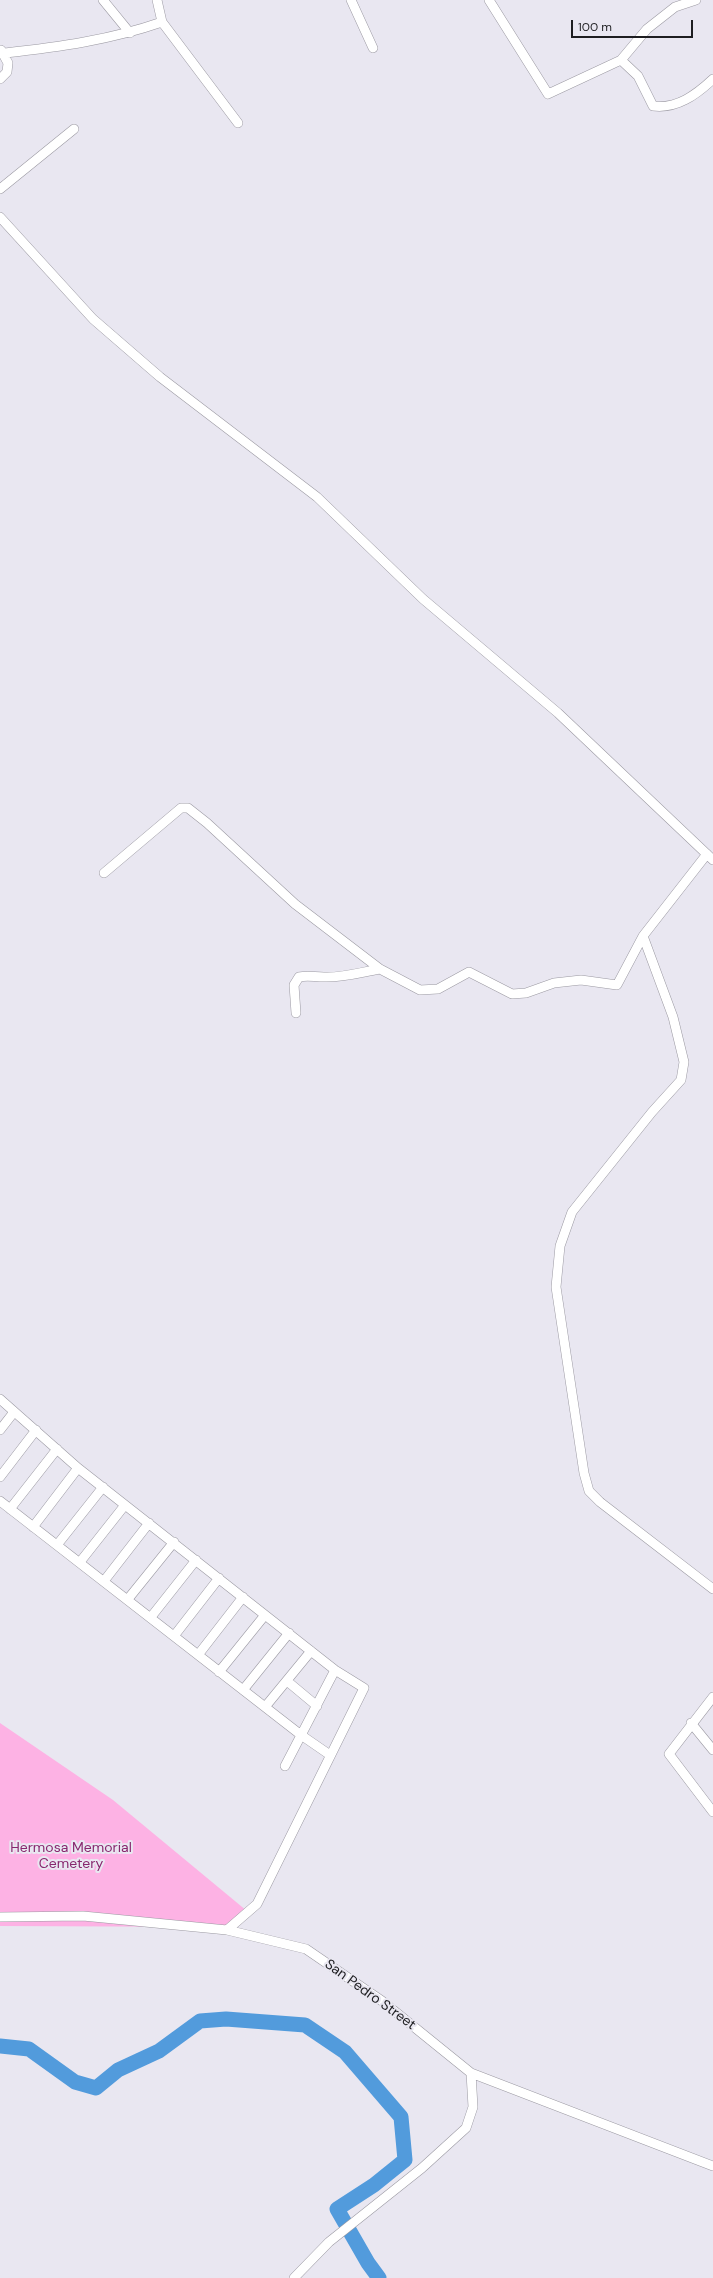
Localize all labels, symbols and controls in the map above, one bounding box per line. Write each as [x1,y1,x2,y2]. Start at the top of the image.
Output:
scale bar [573,12,695,38]
text: 100 m [578,19,612,35]
park label: Hermosa Memorial Cemetery [10,1840,132,1872]
street label: San Pedro Street [321,1956,419,2034]

